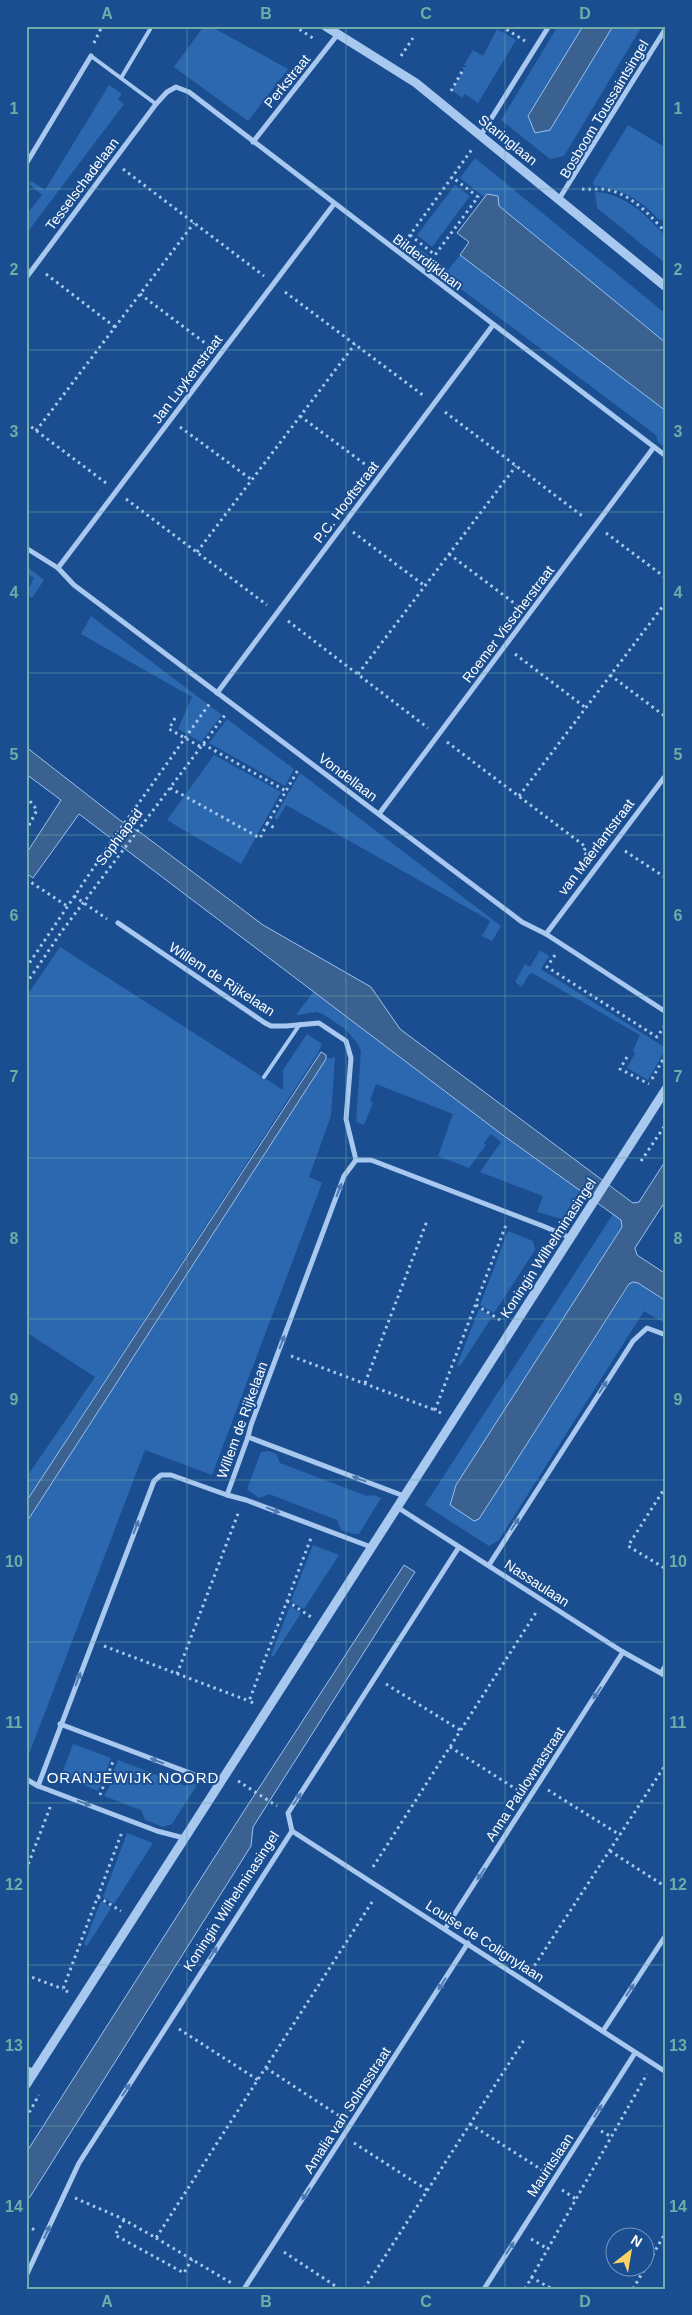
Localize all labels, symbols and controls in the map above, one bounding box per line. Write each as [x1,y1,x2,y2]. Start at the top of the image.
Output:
text: A [101,5,113,22]
text: B [260,5,272,22]
text: C [420,5,432,22]
text: D [579,5,591,22]
street label: Bosboom Toussaintsingel [556,37,652,181]
street label: Perkstraat [261,51,313,111]
text: 1 [10,100,19,117]
text: 1 [674,100,683,117]
street label: Staringlaan [475,111,541,169]
street label: Tesselschadelaan [42,135,122,233]
street label: Bilderdijklaan [390,231,466,293]
text: 2 [10,261,19,278]
text: 2 [674,261,683,278]
street label: Jan Luykenstraat [149,332,226,426]
text: 3 [10,423,19,440]
text: 3 [674,423,683,440]
street label: P.C. Hooftstraat [310,458,382,546]
street label: Roemer Visscherstraat [459,562,557,686]
text: 4 [10,584,19,601]
text: 4 [674,584,683,601]
text: 5 [10,746,19,763]
text: 5 [674,746,683,763]
street label: Vondellaan [316,750,380,804]
street label: van Maerlantstraat [555,796,637,898]
street label: Sophiapad [92,805,146,869]
text: 6 [10,907,19,924]
text: 6 [674,907,683,924]
street label: Willem de Rijkelaan [166,939,278,1019]
text: 7 [10,1068,19,1085]
text: 7 [674,1068,683,1085]
street label: Koningin Wilhelminasingel [497,1175,599,1321]
one-way arrow [335,1182,343,1197]
text: 8 [10,1230,19,1247]
text: 8 [674,1230,683,1247]
one-way arrow [278,1334,286,1349]
street label: Willem de Rijkelaan [213,1360,271,1480]
one-way arrow [598,1381,608,1394]
text: 9 [10,1391,19,1408]
text: 9 [674,1391,683,1408]
one-way arrow [351,1475,366,1482]
one-way arrow [266,1506,281,1514]
one-way arrow [511,1517,520,1531]
one-way arrow [132,1519,140,1534]
text: 10 [5,1553,23,1570]
text: 10 [669,1553,687,1570]
street label: Nassaulaan [502,1556,572,1610]
one-way arrow [74,1672,82,1686]
one-way arrow [592,1687,602,1700]
text: 11 [6,1714,23,1731]
text: 11 [670,1714,687,1731]
street label: Anna Paulownastraat [482,1724,568,1844]
one-way arrow [149,1757,164,1765]
district label: ORANJEWIJK NOORD [47,1769,219,1786]
one-way arrow [292,1793,302,1806]
one-way arrow [77,1799,92,1807]
street label: Koningin Wilhelminasingel [180,1828,282,1974]
one-way arrow [476,1867,485,1881]
text: 12 [5,1876,23,1893]
text: 12 [669,1876,687,1893]
street label: Louise de Colignylaan [423,1897,547,1985]
one-way arrow [209,1947,218,1960]
one-way arrow [437,1978,447,1991]
one-way arrow [625,1984,635,1997]
text: 13 [5,2037,23,2054]
text: 13 [669,2037,687,2054]
street label: Amalia van Solmsstraat [300,2044,394,2176]
one-way arrow [121,2083,130,2097]
one-way arrow [593,2104,603,2118]
street label: Mauritslaan [524,2130,576,2200]
one-way arrow [301,2187,311,2201]
text: 14 [5,2198,23,2215]
text: 14 [669,2198,687,2215]
one-way arrow [43,2225,51,2239]
north arrow [604,2228,654,2278]
text: N [628,2231,645,2250]
one-way arrow [506,2241,515,2255]
text: A [101,2293,113,2310]
text: B [260,2293,272,2310]
text: C [420,2293,432,2310]
text: D [579,2293,591,2310]

